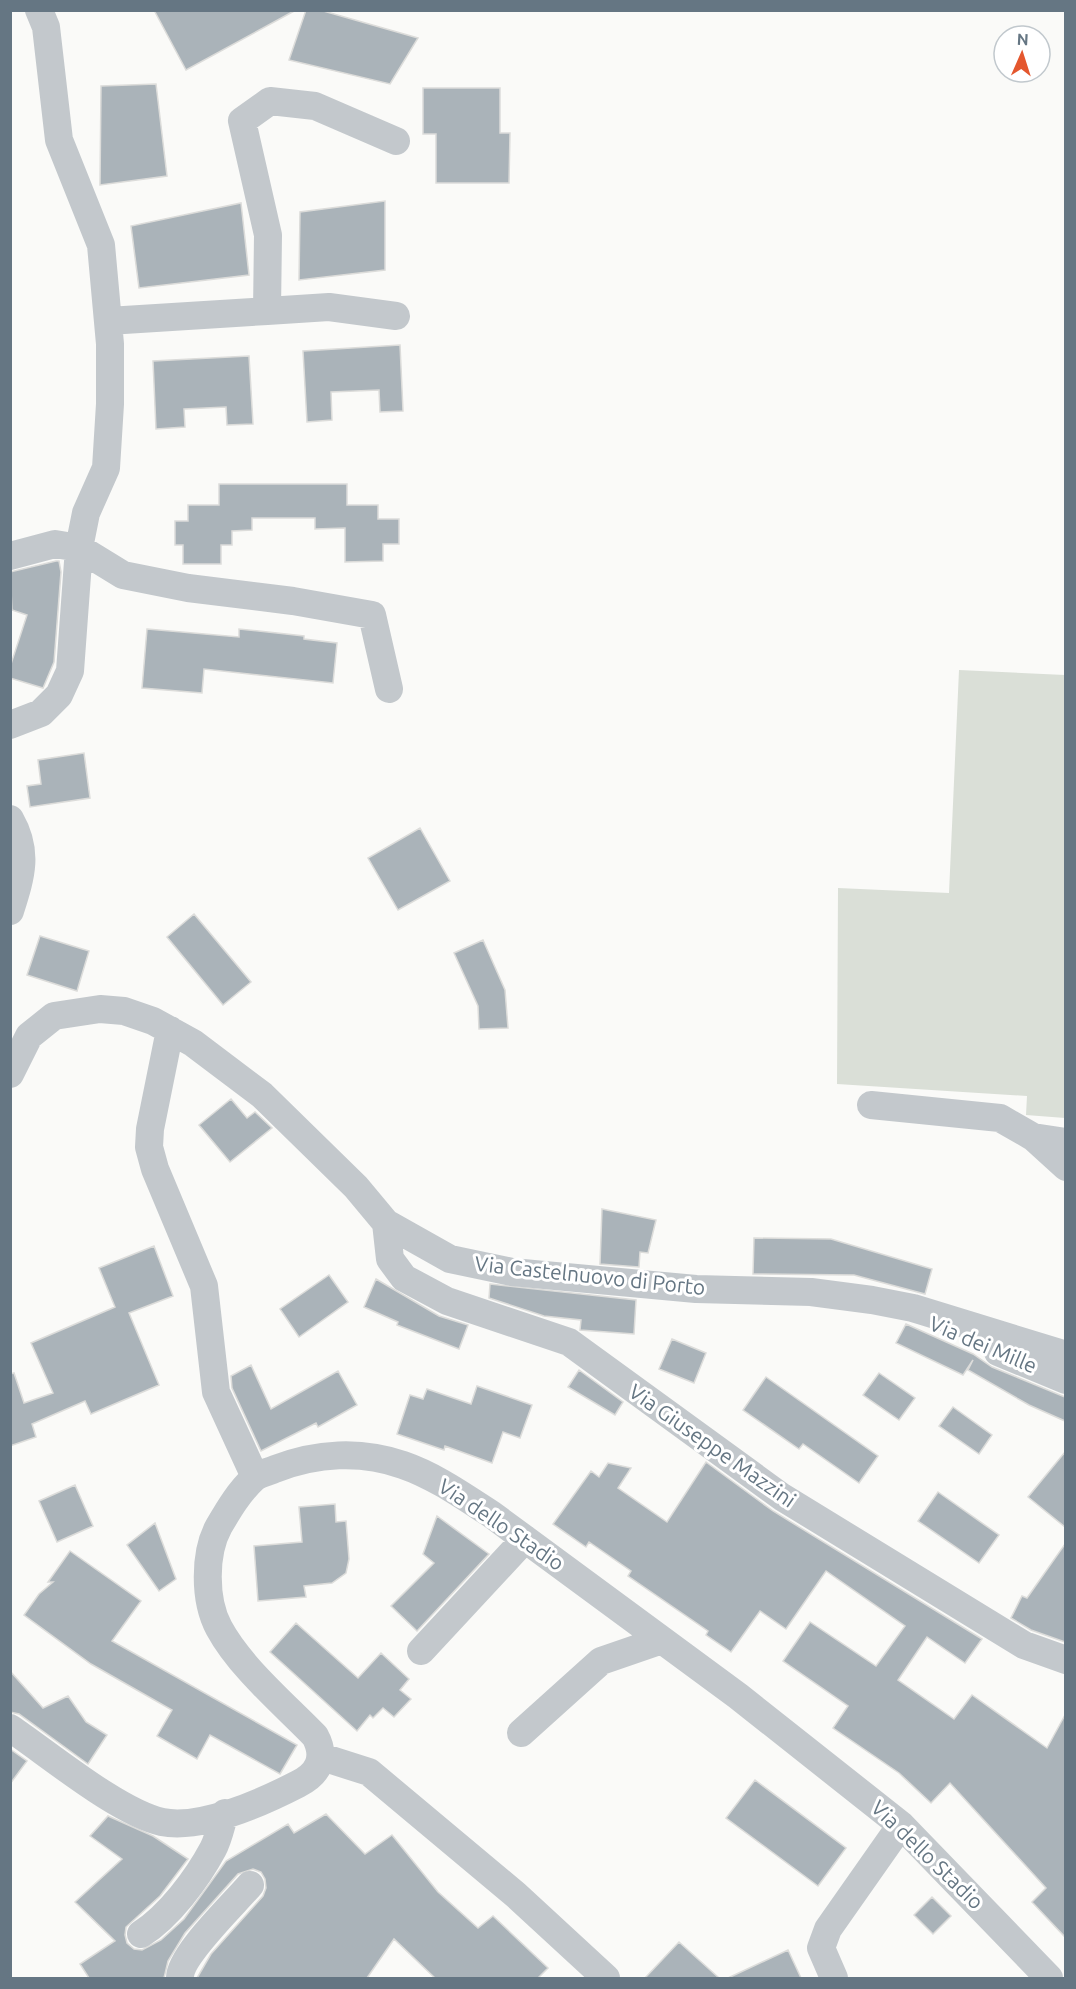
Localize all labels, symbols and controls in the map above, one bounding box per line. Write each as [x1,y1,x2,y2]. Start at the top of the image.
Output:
north arrow [992,24,1052,84]
text: N [1016,30,1029,48]
street label: Via Castelnuovo di Porto [474,1251,707,1299]
street label: Via dei Mille [926,1311,1041,1377]
street label: Via Giuseppe Mazzini [625,1379,801,1512]
street label: Via dello Stadio [434,1473,569,1575]
street label: Via dello Stadio [867,1795,989,1914]

